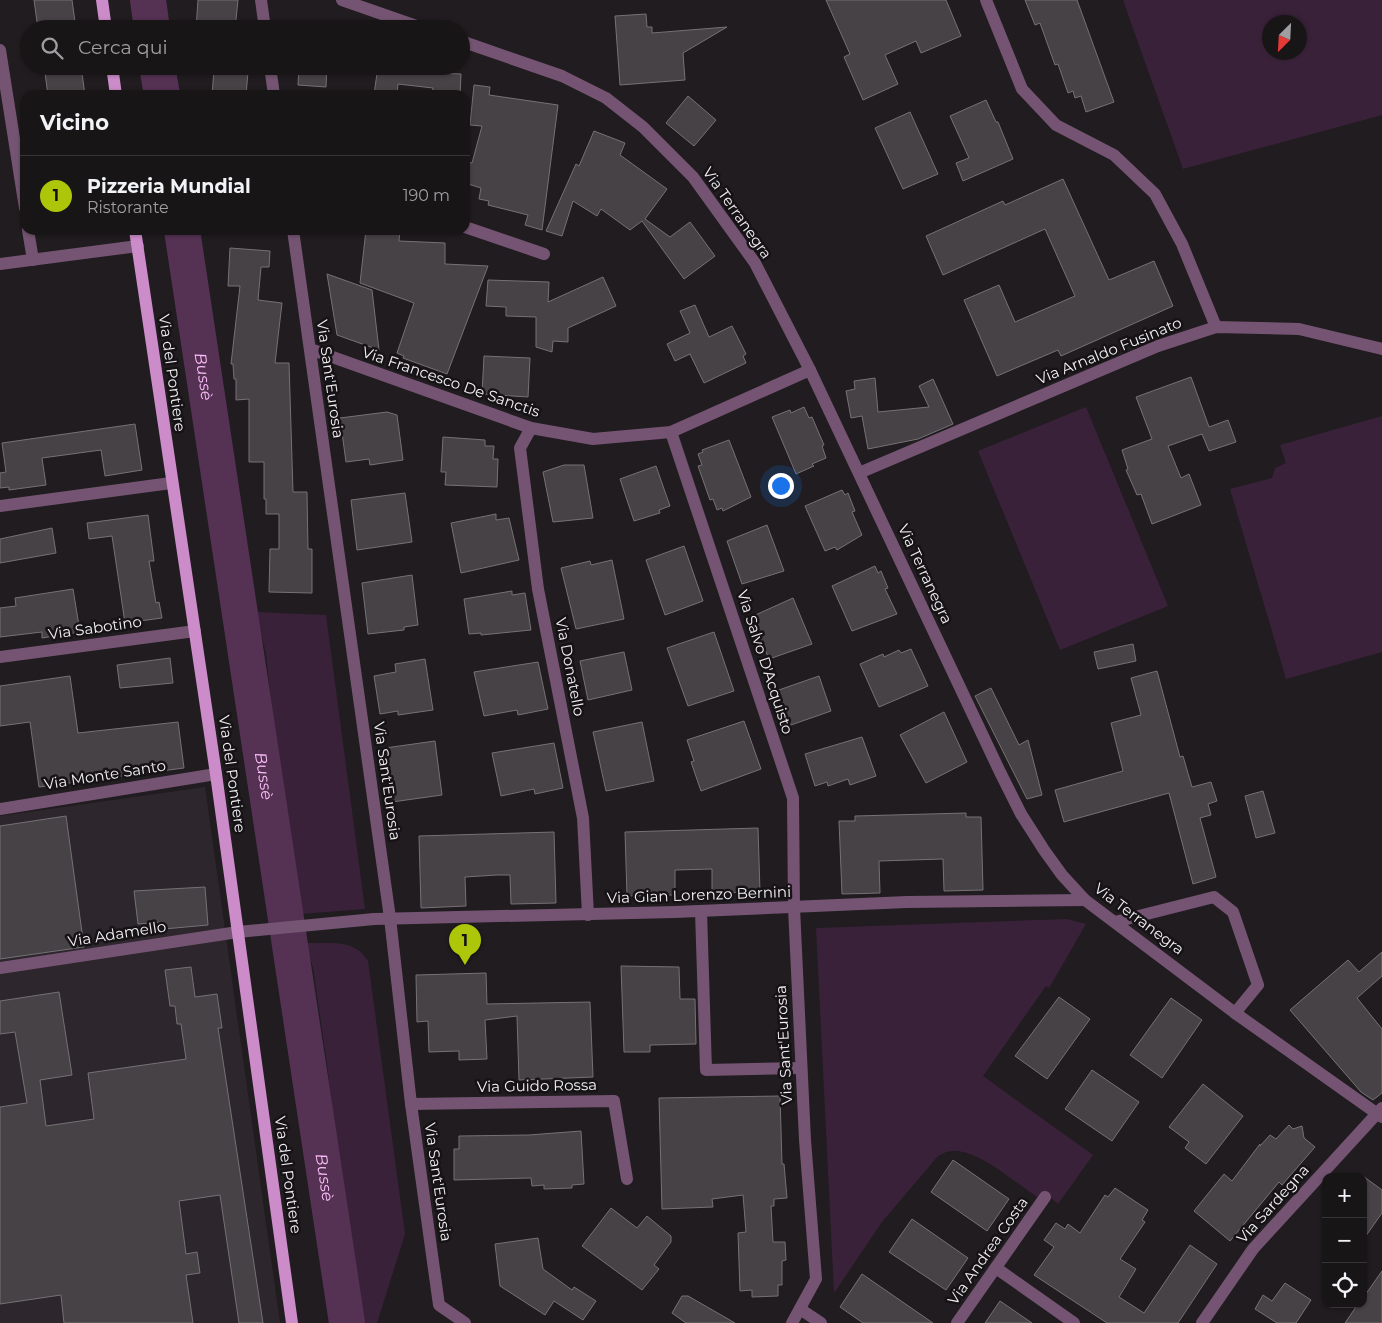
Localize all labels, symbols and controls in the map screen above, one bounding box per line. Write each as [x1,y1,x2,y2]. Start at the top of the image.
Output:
north arrow [1262,15,1307,60]
search box [20,20,470,75]
icon: search [38,34,66,62]
text: Cerca qui [78,36,168,59]
text: Vicino [40,110,109,135]
street label: Via Terranegra [699,163,776,262]
text: Pizzeria Mundial [87,175,251,198]
text: 1 [53,186,59,205]
text: 190 m [403,186,450,205]
text: Ristorante [87,198,169,217]
street label: Via del Pontiere [155,313,190,433]
street label: Via Arnaldo Fusinato [1033,313,1184,388]
street label: Via Sant'Eurosia [313,318,348,440]
street label: Via Francesco De Sanctis [360,342,543,421]
water label: Bussè [191,351,217,402]
your location [768,473,794,499]
street label: Via Terranegra [894,521,957,627]
street label: Via Salvo D'Acquisto [733,587,798,736]
street label: Via Sabotino [47,612,143,643]
street label: Via Donatello [552,616,589,718]
street label: Via del Pontiere [215,714,250,834]
street label: Via Sant'Eurosia [370,720,405,842]
water label: Bussè [251,751,277,801]
street label: Via Monte Santo [43,755,167,794]
street label: Via Terranegra [1091,879,1188,959]
street label: Via Gian Lorenzo Bernini [607,882,791,907]
street label: Via Adamello [66,916,167,951]
pin: 1 [449,924,481,965]
street label: Via Sant'Eurosia [771,985,796,1105]
street label: Via Guido Rossa [477,1075,597,1096]
street label: Via del Pontiere [271,1115,306,1235]
street label: Via Sant'Eurosia [421,1121,456,1243]
water label: Bussè [312,1152,337,1203]
street label: Via Sardegna [1232,1160,1313,1247]
map controls [1322,1173,1367,1308]
button: + [1322,1173,1367,1218]
street label: Via Andrea Costa [943,1193,1032,1308]
button: − [1322,1218,1367,1263]
button: locate [1322,1263,1367,1308]

